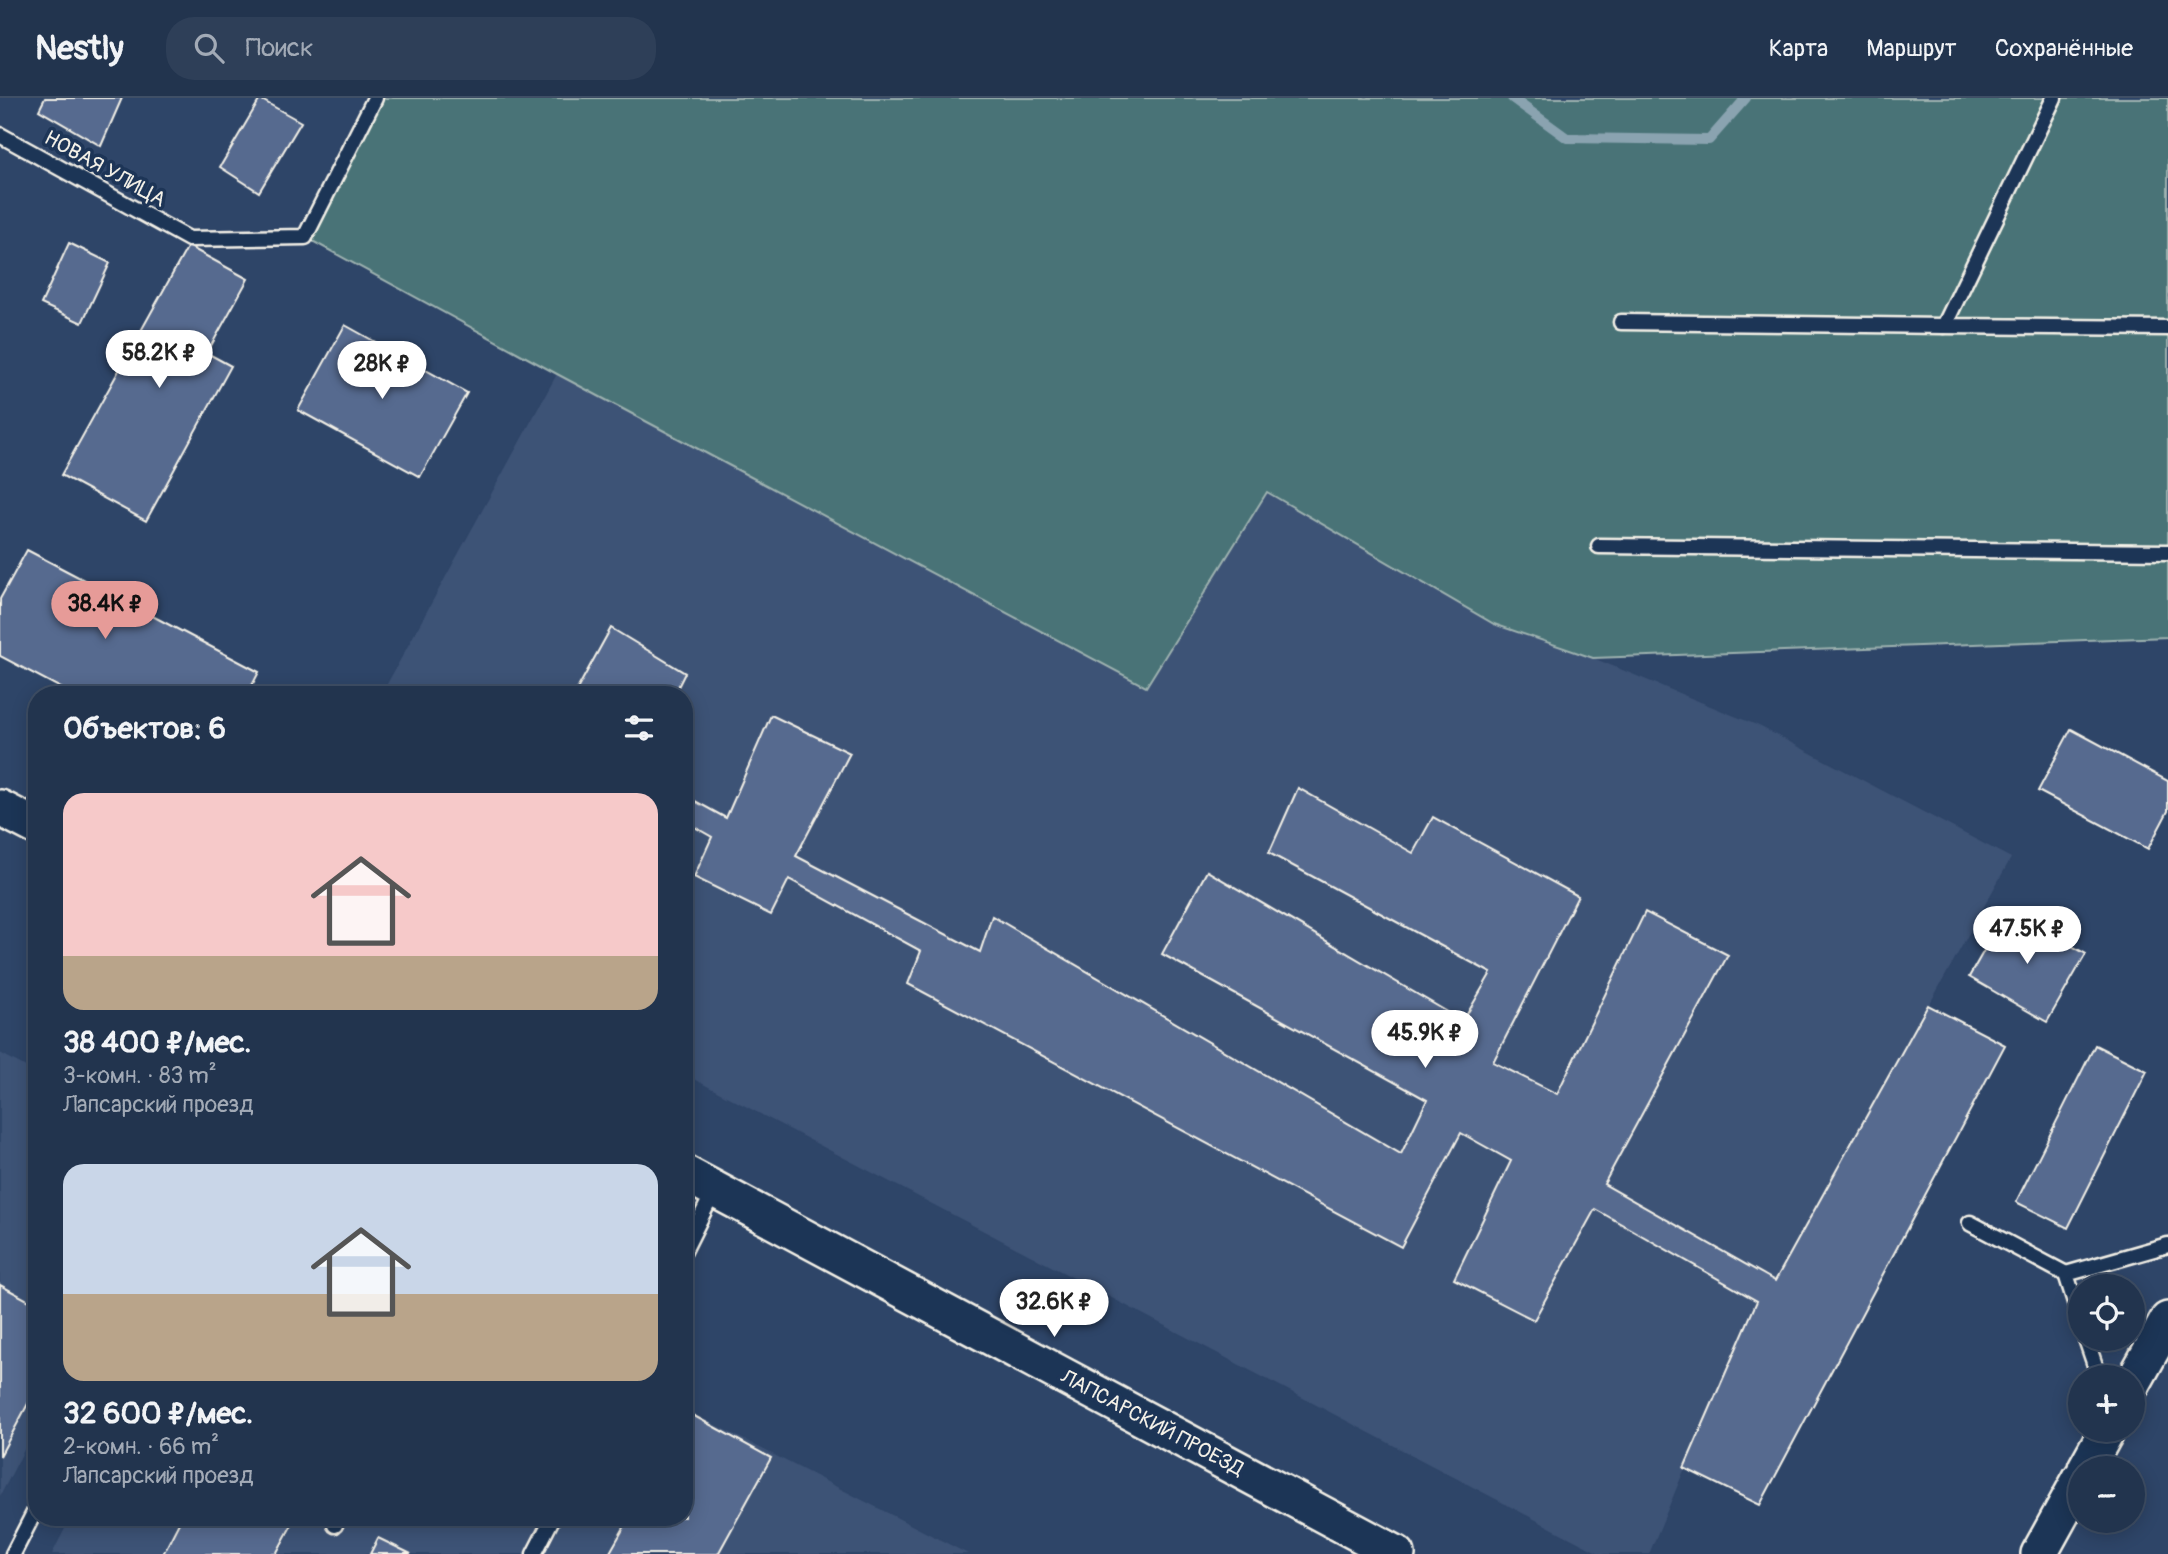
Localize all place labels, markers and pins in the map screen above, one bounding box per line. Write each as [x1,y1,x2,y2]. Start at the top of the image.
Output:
pin: 58.2K ₽ [94,330,224,390]
pin: 28K ₽ [333,342,431,401]
pin: 38.4K ₽ [40,582,170,641]
pin: 47.5K ₽ [1962,906,2092,966]
pin: 45.9K ₽ [1360,1010,1490,1070]
pin: 32.6K ₽ [989,1280,1119,1339]

